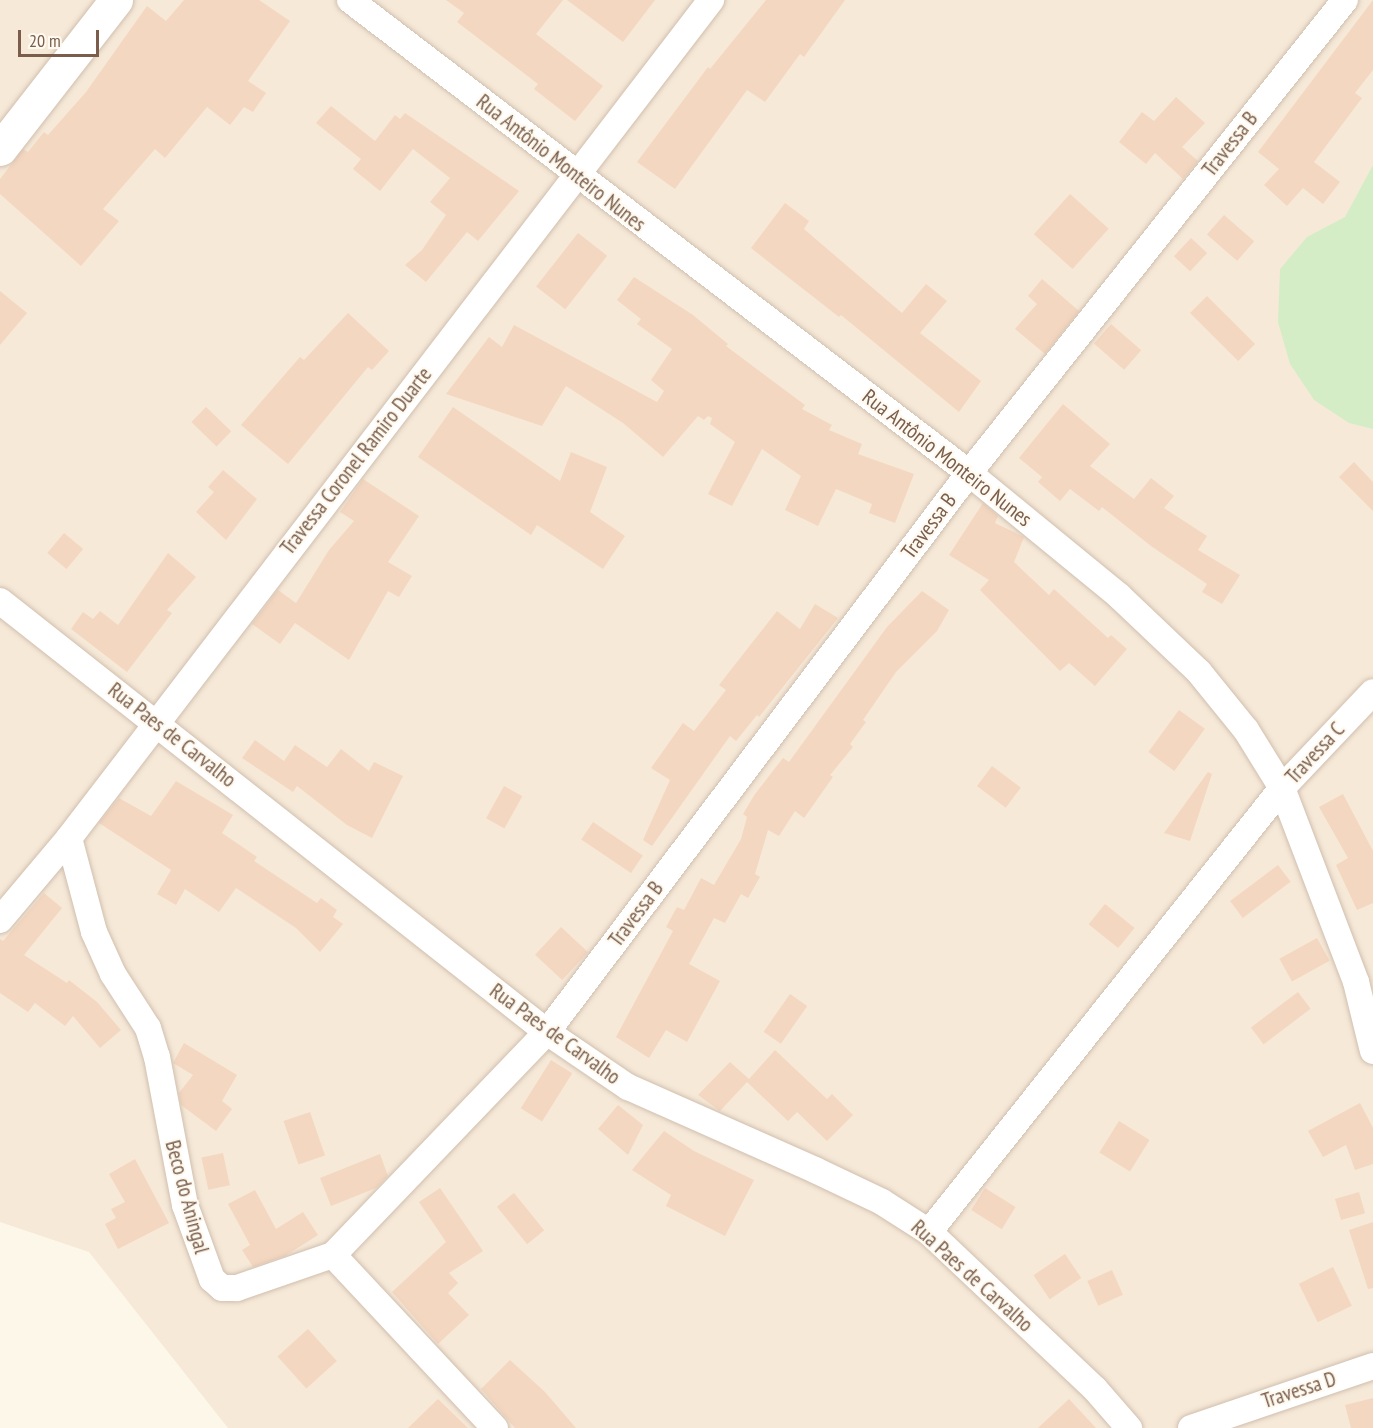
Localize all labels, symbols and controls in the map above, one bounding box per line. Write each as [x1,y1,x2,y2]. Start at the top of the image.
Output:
scale bar [21,18,102,56]
text: 20 m [29,29,61,52]
street label: Rua Antônio Monteiro Nunes [471,89,651,237]
street label: Travessa B [1197,106,1263,182]
street label: Travessa Coronel Ramiro Duarte [275,362,437,560]
street label: Rua Antônio Monteiro Nunes [857,384,1037,532]
street label: Travessa B [896,488,962,564]
street label: Rua Paes de Carvalho [103,677,241,793]
street label: Travessa C [1280,717,1350,789]
street label: Travessa B [603,876,669,952]
street label: Rua Paes de Carvalho [485,978,625,1090]
street label: Beco do Aningal [160,1137,214,1257]
street label: Rua Paes de Carvalho [906,1215,1038,1337]
street label: Travessa D [1259,1366,1339,1414]

